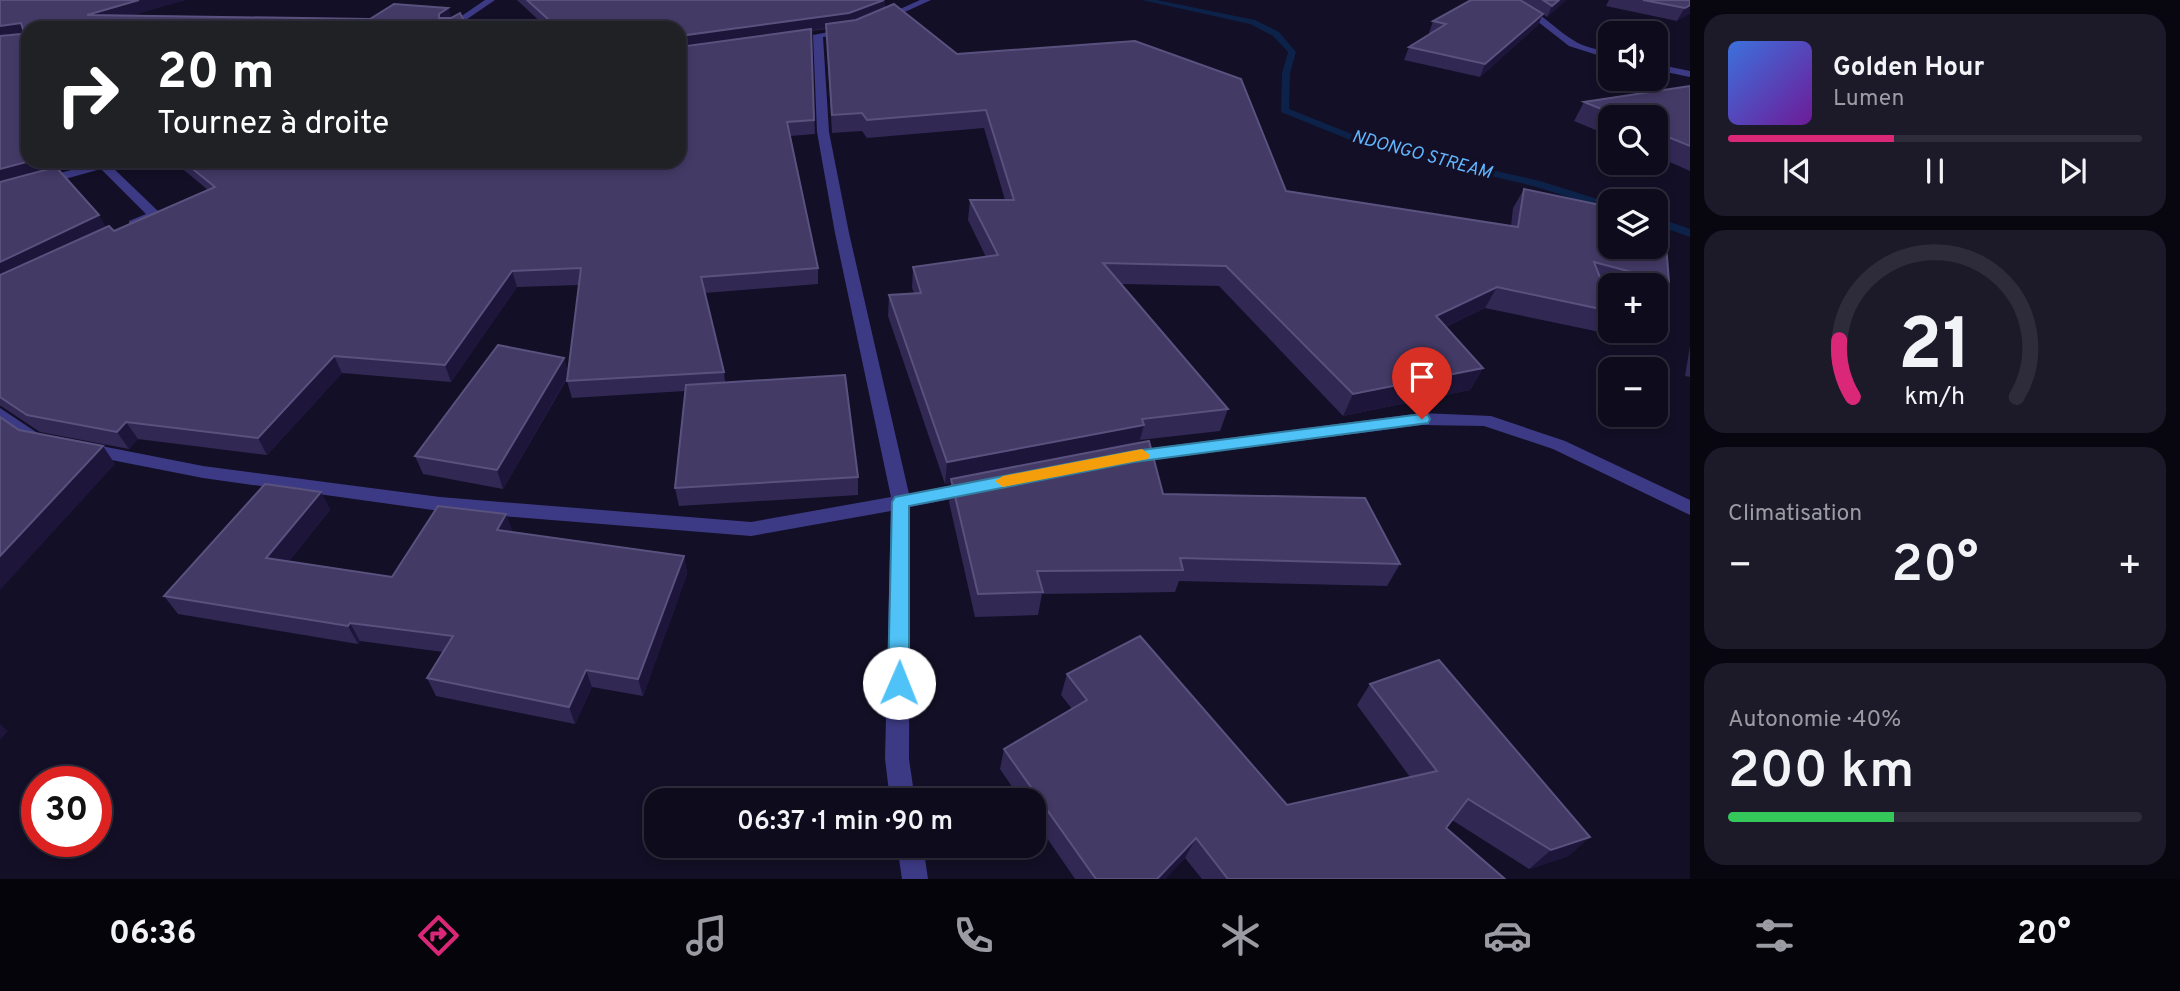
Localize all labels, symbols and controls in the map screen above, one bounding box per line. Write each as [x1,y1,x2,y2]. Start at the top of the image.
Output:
map controls [1598,21,1668,427]
button: sound [1598,21,1668,91]
text: 20 m [157,44,274,106]
icon: right [42,49,133,140]
text: Golden Hour [1833,52,1984,85]
text: Lumen [1833,85,1904,114]
text: Tournez à droite [157,105,389,145]
button: search [1598,105,1668,175]
water label: NDONGO STREAM [1349,126,1495,185]
icon: previous [1778,152,1816,190]
icon: pause [1916,152,1954,190]
icon: next [2054,152,2092,190]
button: layers [1598,189,1668,259]
button: + [1598,273,1668,343]
text: 21 [1898,304,1972,396]
pin [1392,347,1452,419]
button: − [1598,357,1668,427]
icon: arrive [1403,358,1441,396]
text: km/h [1905,382,1965,414]
text: Climatisation [1728,500,1862,529]
text: 20° [1891,534,1979,600]
text: − [1728,543,1753,592]
text: + [2117,543,2142,592]
position arrow [862,646,936,720]
text: Autonomie · 40% [1728,706,1901,735]
text: 200 km [1728,740,1914,806]
speed limit sign: 30 [21,766,112,857]
text: 06:37 · 1 min · 90 m [737,806,953,839]
icon: directions [414,911,463,960]
icon: music [682,911,731,960]
icon: phone [949,911,998,960]
icon: climate [1216,911,1265,960]
icon: car [1483,911,1532,960]
icon: filters [1750,911,1799,960]
text: 06:36 [109,915,196,955]
text: 20° [2017,915,2071,955]

